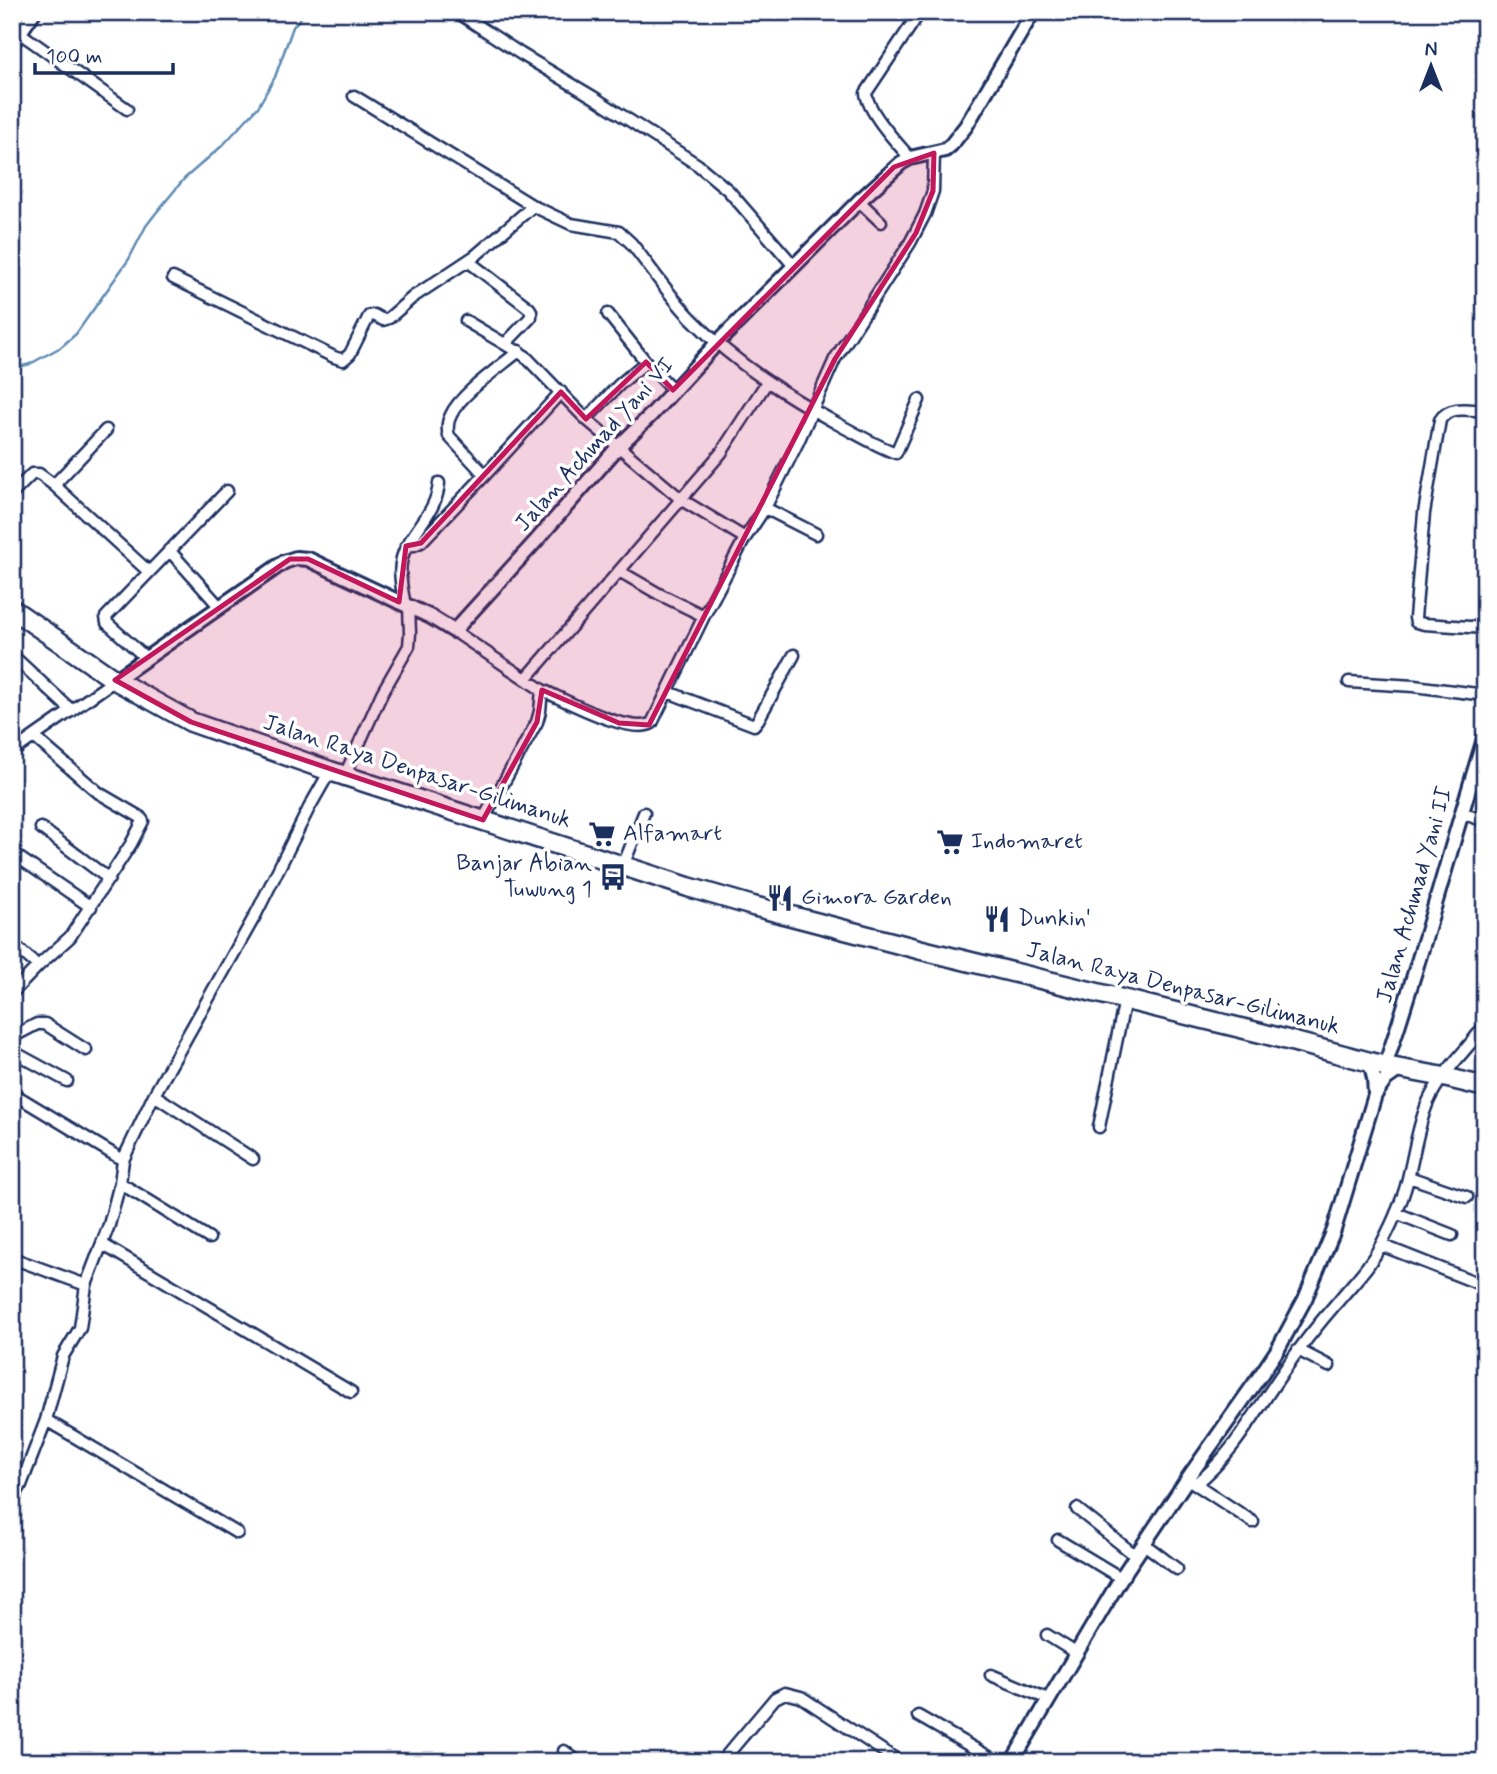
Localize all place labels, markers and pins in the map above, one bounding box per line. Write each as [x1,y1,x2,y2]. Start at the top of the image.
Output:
supermarket icon: Alfamart [587,819,617,849]
place label: Alfamart [623,819,722,849]
supermarket icon: Indomaret [935,827,965,857]
place label: Indomaret [971,827,1083,857]
place label: Banjar Abian Tuwung 1 [456,849,592,905]
bus stop icon: Banjar Abian Tuwung 1 [598,862,628,892]
restaurant icon: Gimora Garden [765,883,795,913]
place label: Gimora Garden [801,883,952,913]
restaurant icon: Dunkin' [982,904,1012,934]
place label: Dunkin' [1018,904,1091,934]

